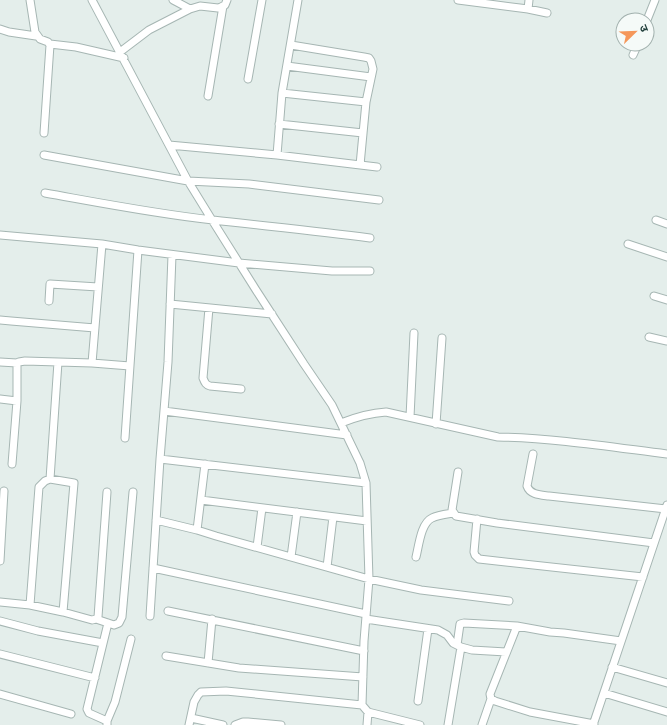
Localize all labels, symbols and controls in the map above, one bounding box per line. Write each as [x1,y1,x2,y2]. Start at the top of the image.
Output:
north arrow [615,12,655,52]
text: उ [637,23,650,34]

